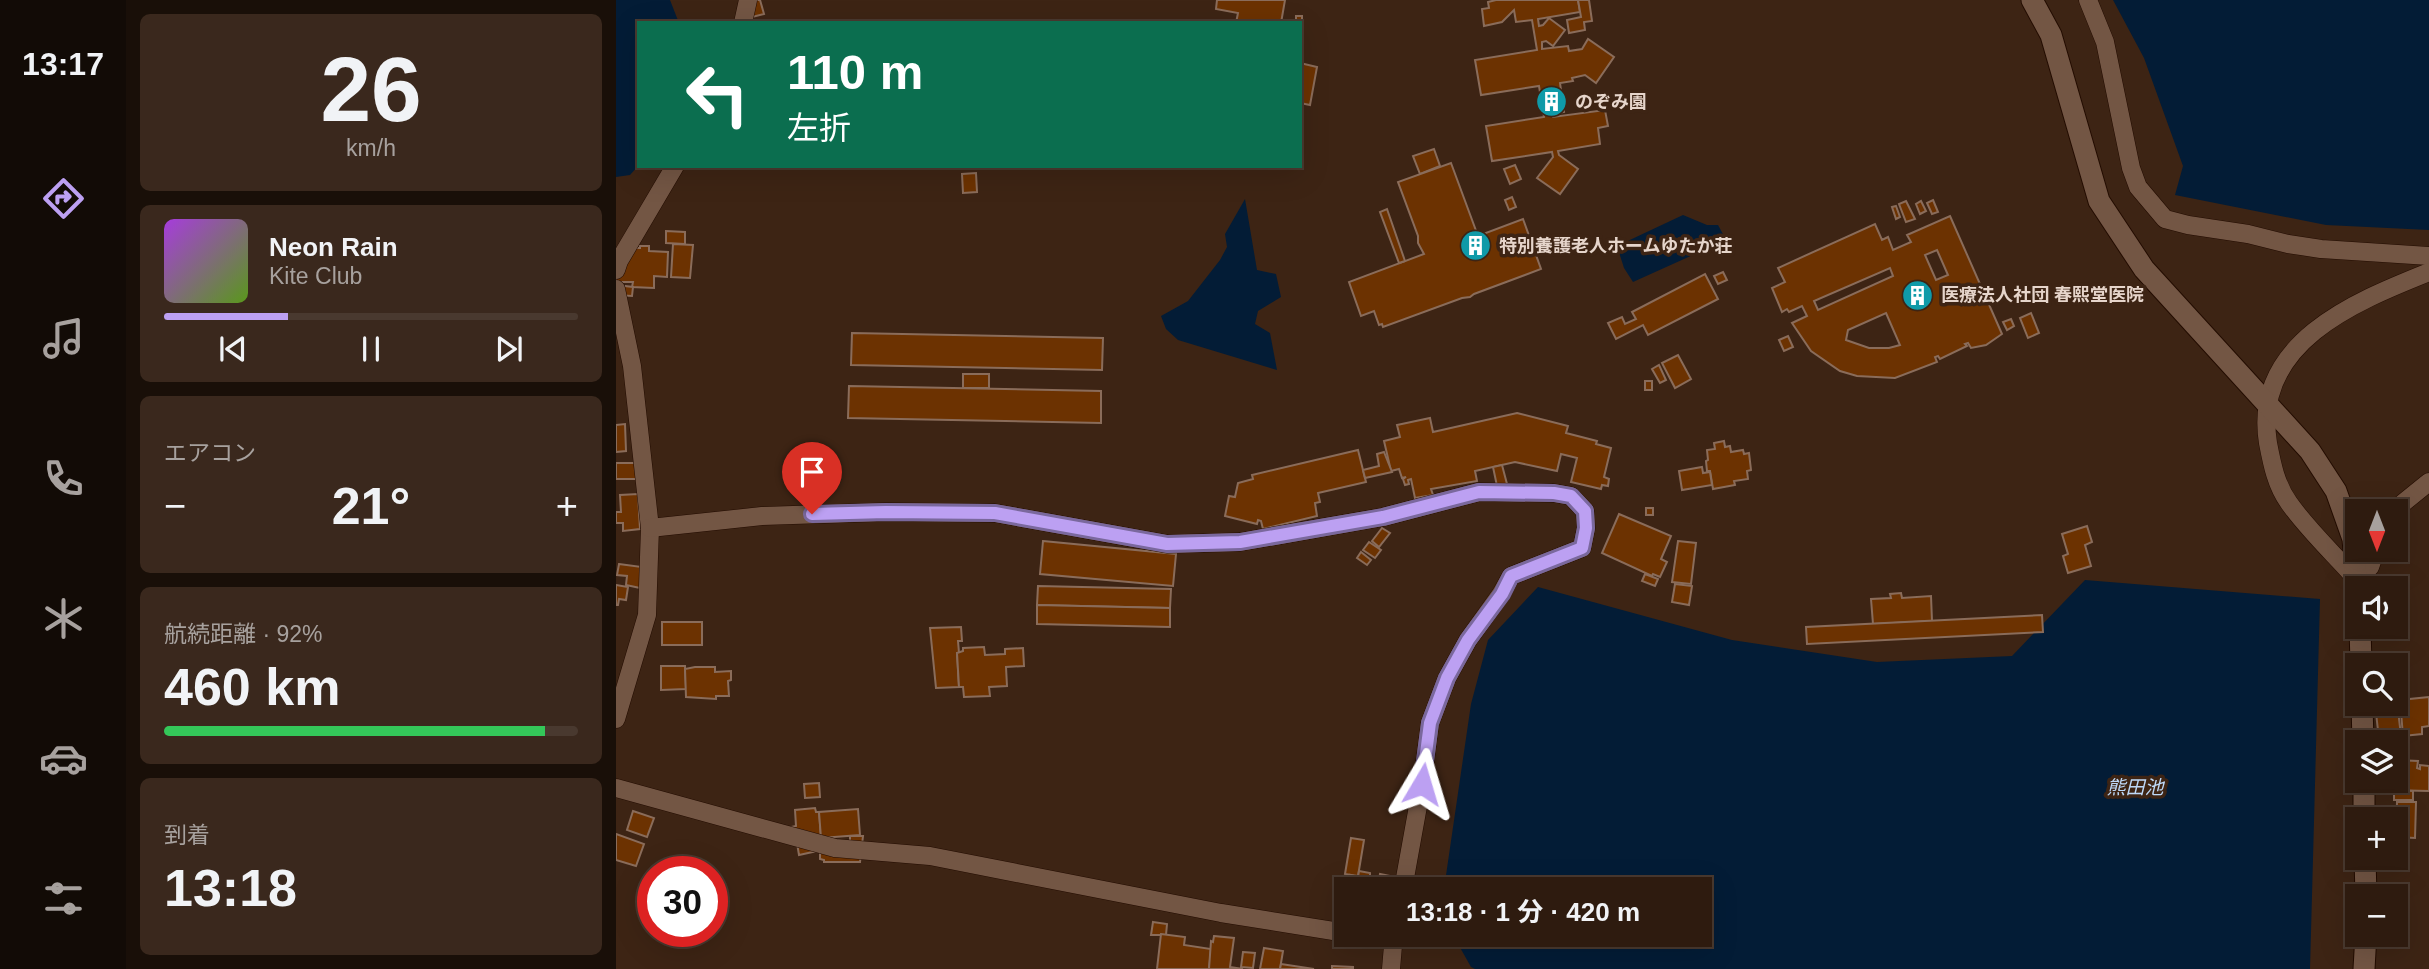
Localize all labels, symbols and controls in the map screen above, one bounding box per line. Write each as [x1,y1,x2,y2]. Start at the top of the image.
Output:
text: 26 [320,39,422,140]
text: 110 m [787,45,923,99]
text: 13:17 [22,46,104,82]
icon: left [672,49,763,140]
building icon: のぞみ園 [1535,85,1569,119]
place label: のぞみ園 [1575,92,1647,112]
text: 左折 [787,110,851,146]
text: km/h [346,135,396,161]
icon: directions [39,174,88,223]
building icon: 特別養護老人ホームゆたか荘 [1459,229,1493,263]
text: Neon Rain [269,232,398,262]
place label: 特別養護老人ホームゆたか荘 [1499,236,1732,256]
text: Kite Club [269,263,362,289]
building icon: 医療法人社団 春熙堂医院 [1901,278,1935,312]
place label: 医療法人社団 春熙堂医院 [1941,285,2144,305]
icon: music [39,314,88,363]
icon: previous [214,330,252,368]
icon: pause [352,330,390,368]
icon: next [490,330,528,368]
text: エアコン [164,440,256,466]
pin [782,442,842,514]
icon: arrive [793,453,831,491]
icon: phone [39,454,88,503]
text: 21° [332,477,410,535]
text: − [164,485,186,527]
text: + [556,485,578,527]
north arrow [2345,499,2408,562]
map controls [2345,499,2408,947]
button: sound [2345,576,2408,639]
icon: climate [39,594,88,643]
text: 航続距離 · 92% [164,621,322,647]
button: search [2345,653,2408,716]
text: 460 km [164,658,340,716]
button: layers [2345,730,2408,793]
icon: car [39,734,88,783]
position arrow [1385,747,1459,821]
water label: 熊田池 [2106,777,2165,798]
button: + [2345,807,2408,870]
text: 到着 [164,822,210,848]
speed limit sign: 30 [637,856,728,947]
text: 13:18 [164,859,297,917]
icon: filters [39,874,88,923]
button: − [2345,884,2408,947]
text: 13:18 · 1 分 · 420 m [1406,897,1640,927]

